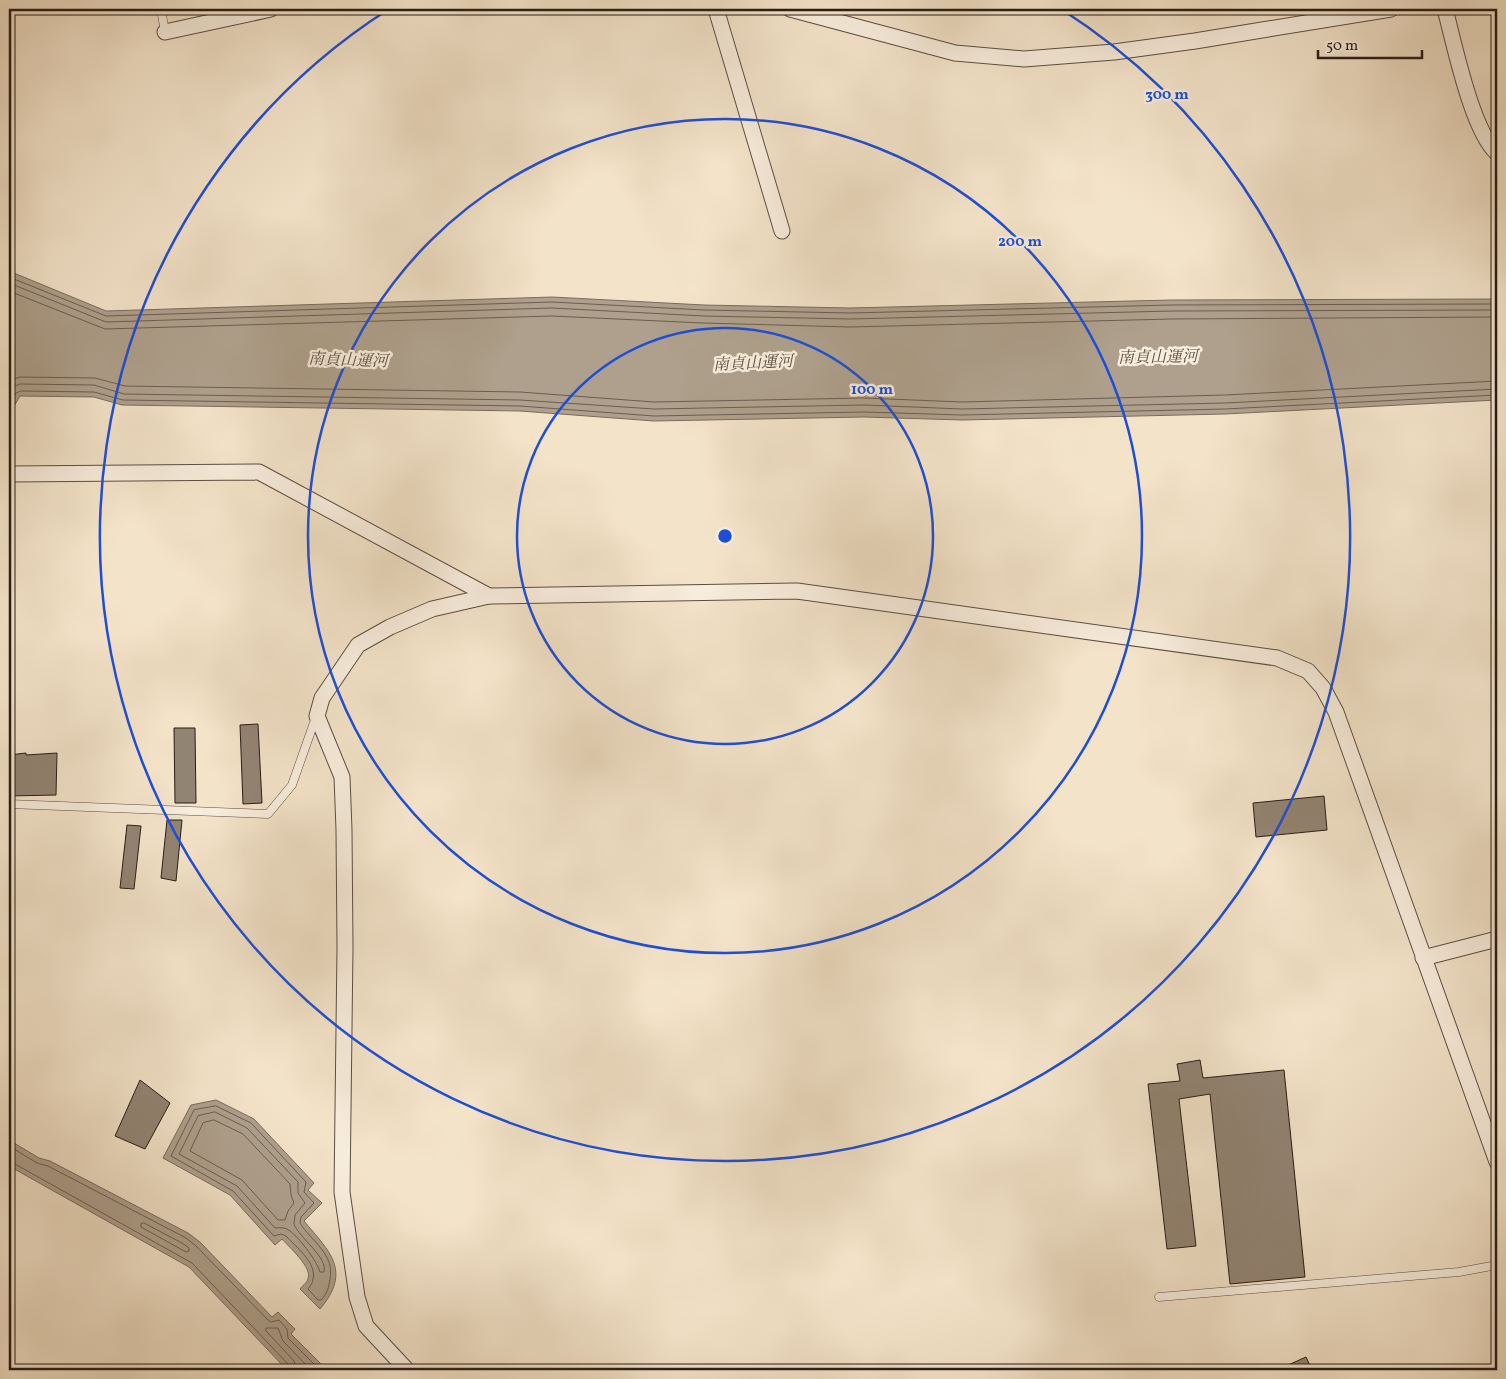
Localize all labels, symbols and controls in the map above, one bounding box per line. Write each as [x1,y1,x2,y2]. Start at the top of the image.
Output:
scale bar [1318,28,1422,60]
text: 50 m [1326,36,1358,57]
text: 300 m [1145,85,1189,106]
text: 200 m [998,232,1042,253]
water label: 南貞山運河 [1118,346,1201,370]
water label: 南貞山運河 [308,349,391,373]
water label: 南貞山運河 [712,351,797,377]
text: 100 m [851,380,894,401]
centre of rings [716,527,734,545]

